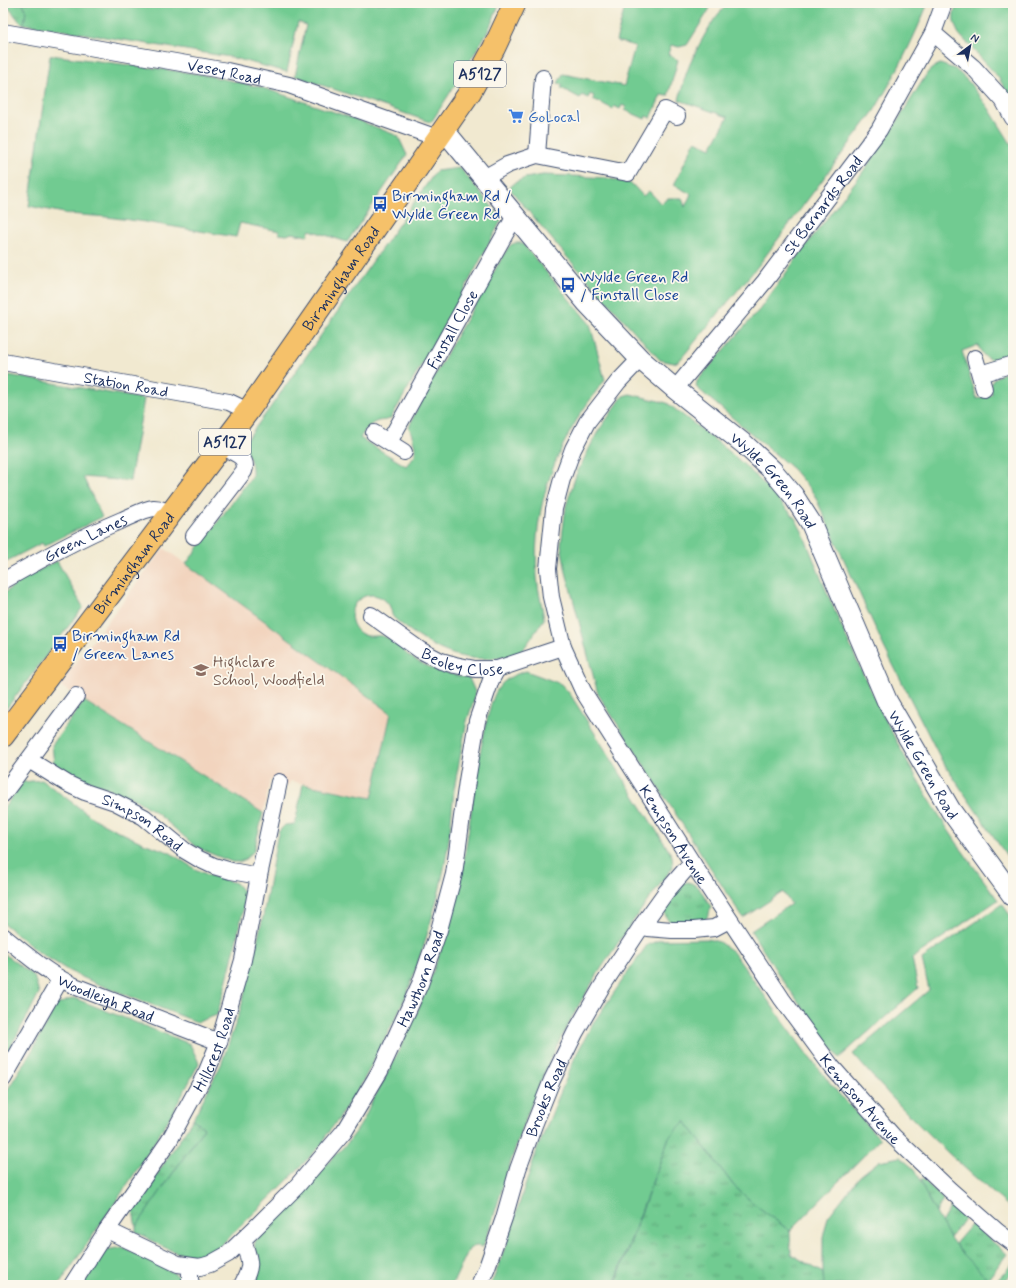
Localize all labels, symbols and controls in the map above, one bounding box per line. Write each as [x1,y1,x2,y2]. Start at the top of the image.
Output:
north arrow [950,26,990,66]
text: N [968,30,982,46]
street label: Vesey Road [186,55,263,90]
road number: A5127 [454,61,506,87]
supermarket icon: GoLocal [507,107,525,125]
place label: GoLocal [528,107,580,128]
street label: St Bernards Road [779,152,868,260]
place label: Birmingham Rd / Wylde Green Rd [392,186,512,225]
bus stop icon: Birmingham Rd / Wylde Green Rd [371,195,389,213]
street label: Birmingham Road [298,222,386,335]
place label: Wylde Green Rd / Finstall Close [580,267,688,306]
bus stop icon: Wylde Green Rd / Finstall Close [559,276,577,294]
street label: Finstall Close [423,287,484,373]
street label: Station Road [82,367,170,403]
street label: Wylde Green Road [725,428,821,532]
road number: A5127 [199,429,251,455]
street label: Birmingham Road [89,508,180,619]
street label: Green Lanes [40,510,131,568]
place label: Birmingham Rd / Green Lanes [72,626,180,665]
bus stop icon: Birmingham Rd / Green Lanes [51,635,69,653]
street label: Beoley Close [417,643,506,681]
place label: Highclare School, Woodfield [213,652,325,691]
school or university icon: Highclare School, Woodfield [192,661,210,679]
street label: Wylde Green Road [883,707,963,824]
street label: Kempson Avenue [634,782,713,889]
street label: Simpson Road [99,789,187,857]
street label: Hawthorn Road [393,928,450,1031]
street label: Woodleigh Road [53,970,157,1028]
street label: Hillcrest Road [189,1005,241,1096]
street label: Kempson Avenue [814,1050,905,1150]
street label: Brooks Road [522,1056,573,1140]

